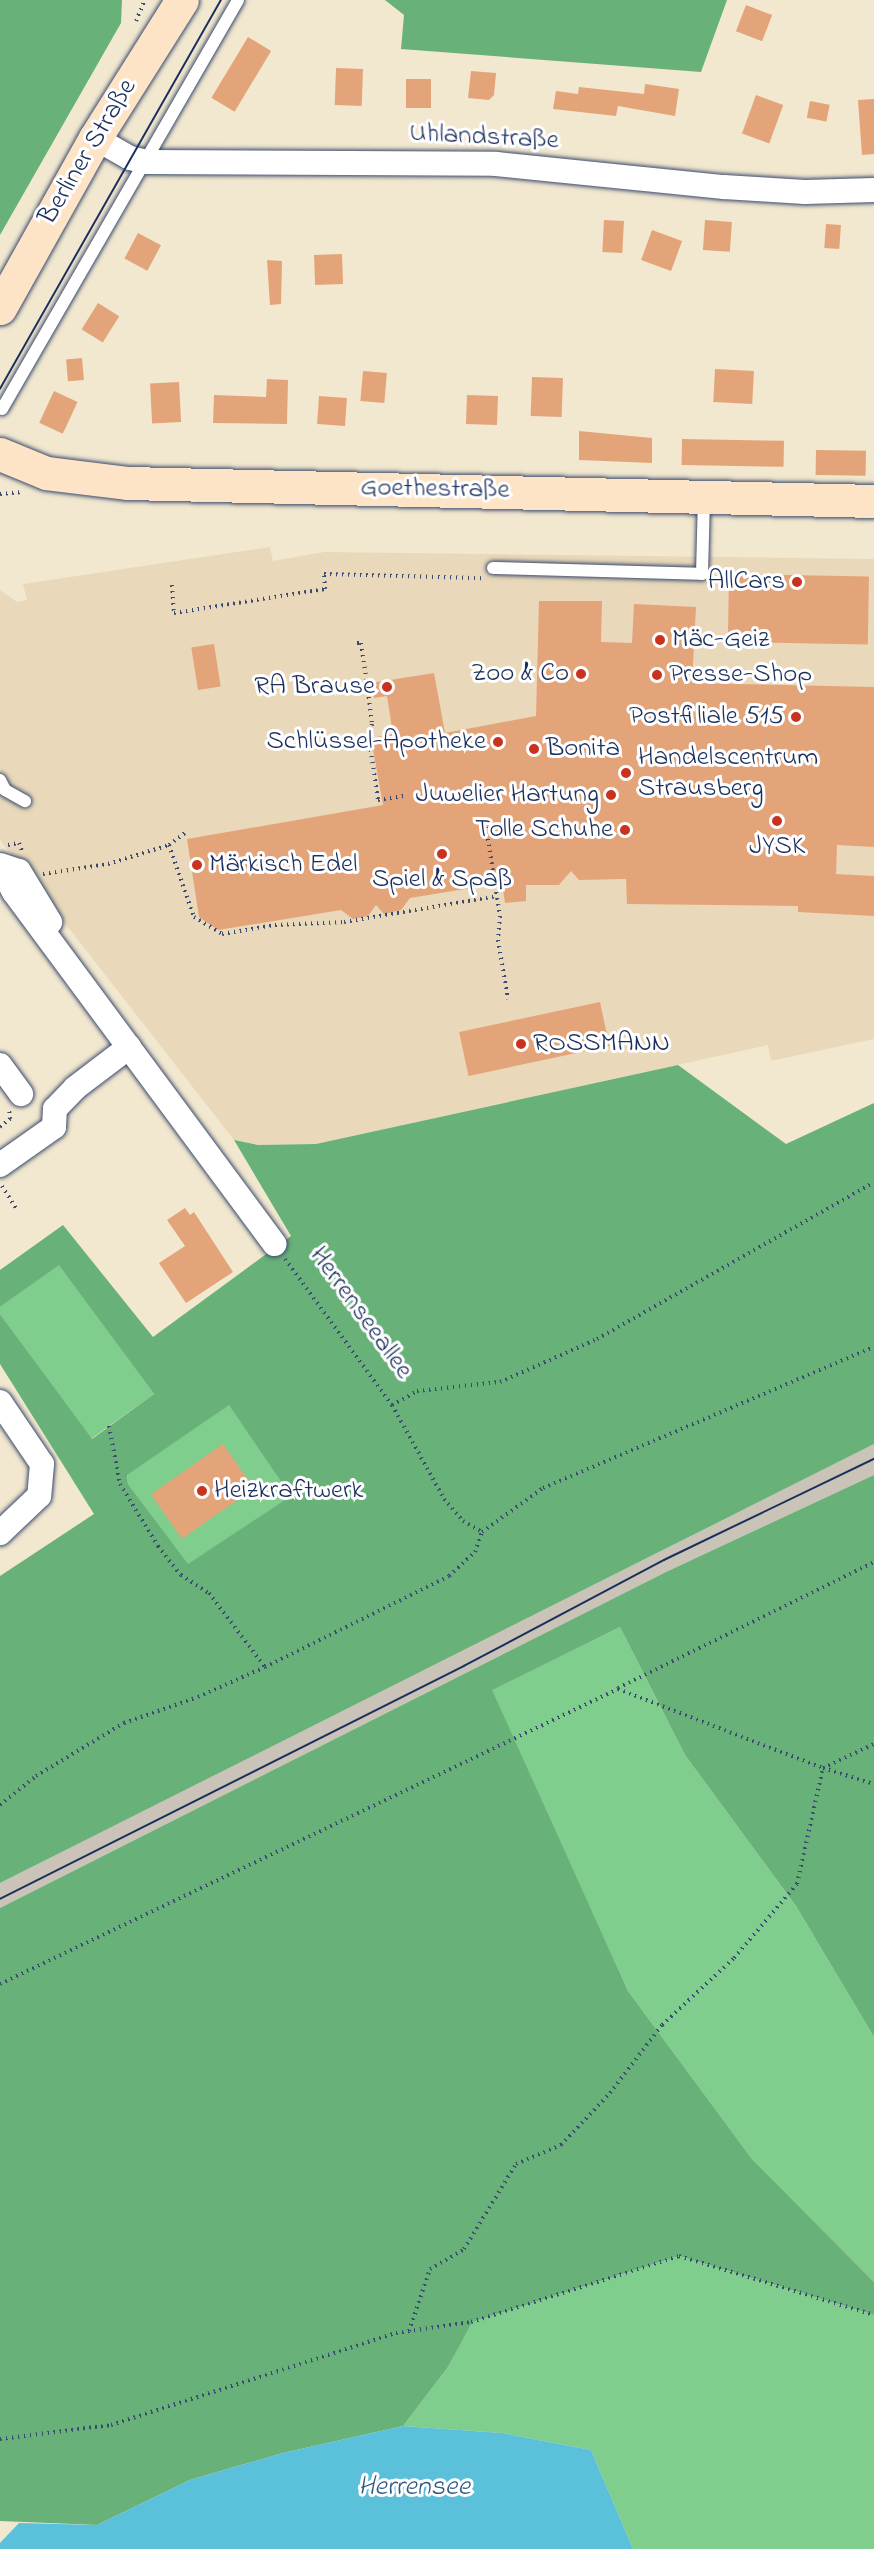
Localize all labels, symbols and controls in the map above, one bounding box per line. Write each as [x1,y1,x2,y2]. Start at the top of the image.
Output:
street label: Berliner Straße [32,73,144,231]
street label: Uhlandstraße [409,117,559,157]
street label: Goethestraße [360,472,510,506]
place label: AllCars [708,566,785,598]
marker: AllCars [790,575,804,589]
place label: Mäc-Geiz [672,624,769,656]
marker: Mäc-Geiz [653,633,667,647]
place label: Zoo & Co [471,658,569,690]
place label: Presse-Shop [669,659,812,691]
marker: Zoo & Co [574,667,588,681]
marker: Presse-Shop [650,668,664,682]
place label: RA Brause [254,671,375,703]
marker: RA Brause [380,680,394,694]
place label: Postfiliale 515 [629,701,784,733]
marker: Postfiliale 515 [789,710,803,724]
place label: Schlüssel-Apotheke [266,726,486,758]
place label: Bonita [546,733,620,765]
marker: Schlüssel-Apotheke [491,735,505,749]
place label: Handelscentrum Strausberg [638,741,818,804]
marker: Bonita [527,742,541,756]
marker: Handelscentrum Strausberg [619,766,633,780]
place label: Juwelier Hartung [416,779,599,811]
marker: Juwelier Hartung [604,788,618,802]
place label: Tolle Schuhe [475,814,613,846]
marker: JYSK [770,814,784,828]
marker: Tolle Schuhe [618,823,632,837]
place label: JYSK [749,831,805,863]
marker: Spiel & Spaß [435,847,449,861]
place label: Märkisch Edel [209,849,358,881]
marker: Märkisch Edel [190,858,204,872]
place label: Spiel & Spaß [372,864,512,896]
place label: ROSSMANN [533,1028,670,1060]
marker: ROSSMANN [514,1037,528,1051]
street label: Herrenseeallee [302,1240,420,1386]
place label: Heizkraftwerk [214,1475,363,1507]
marker: Heizkraftwerk [195,1484,209,1498]
water label: Herrensee [358,2471,470,2505]

